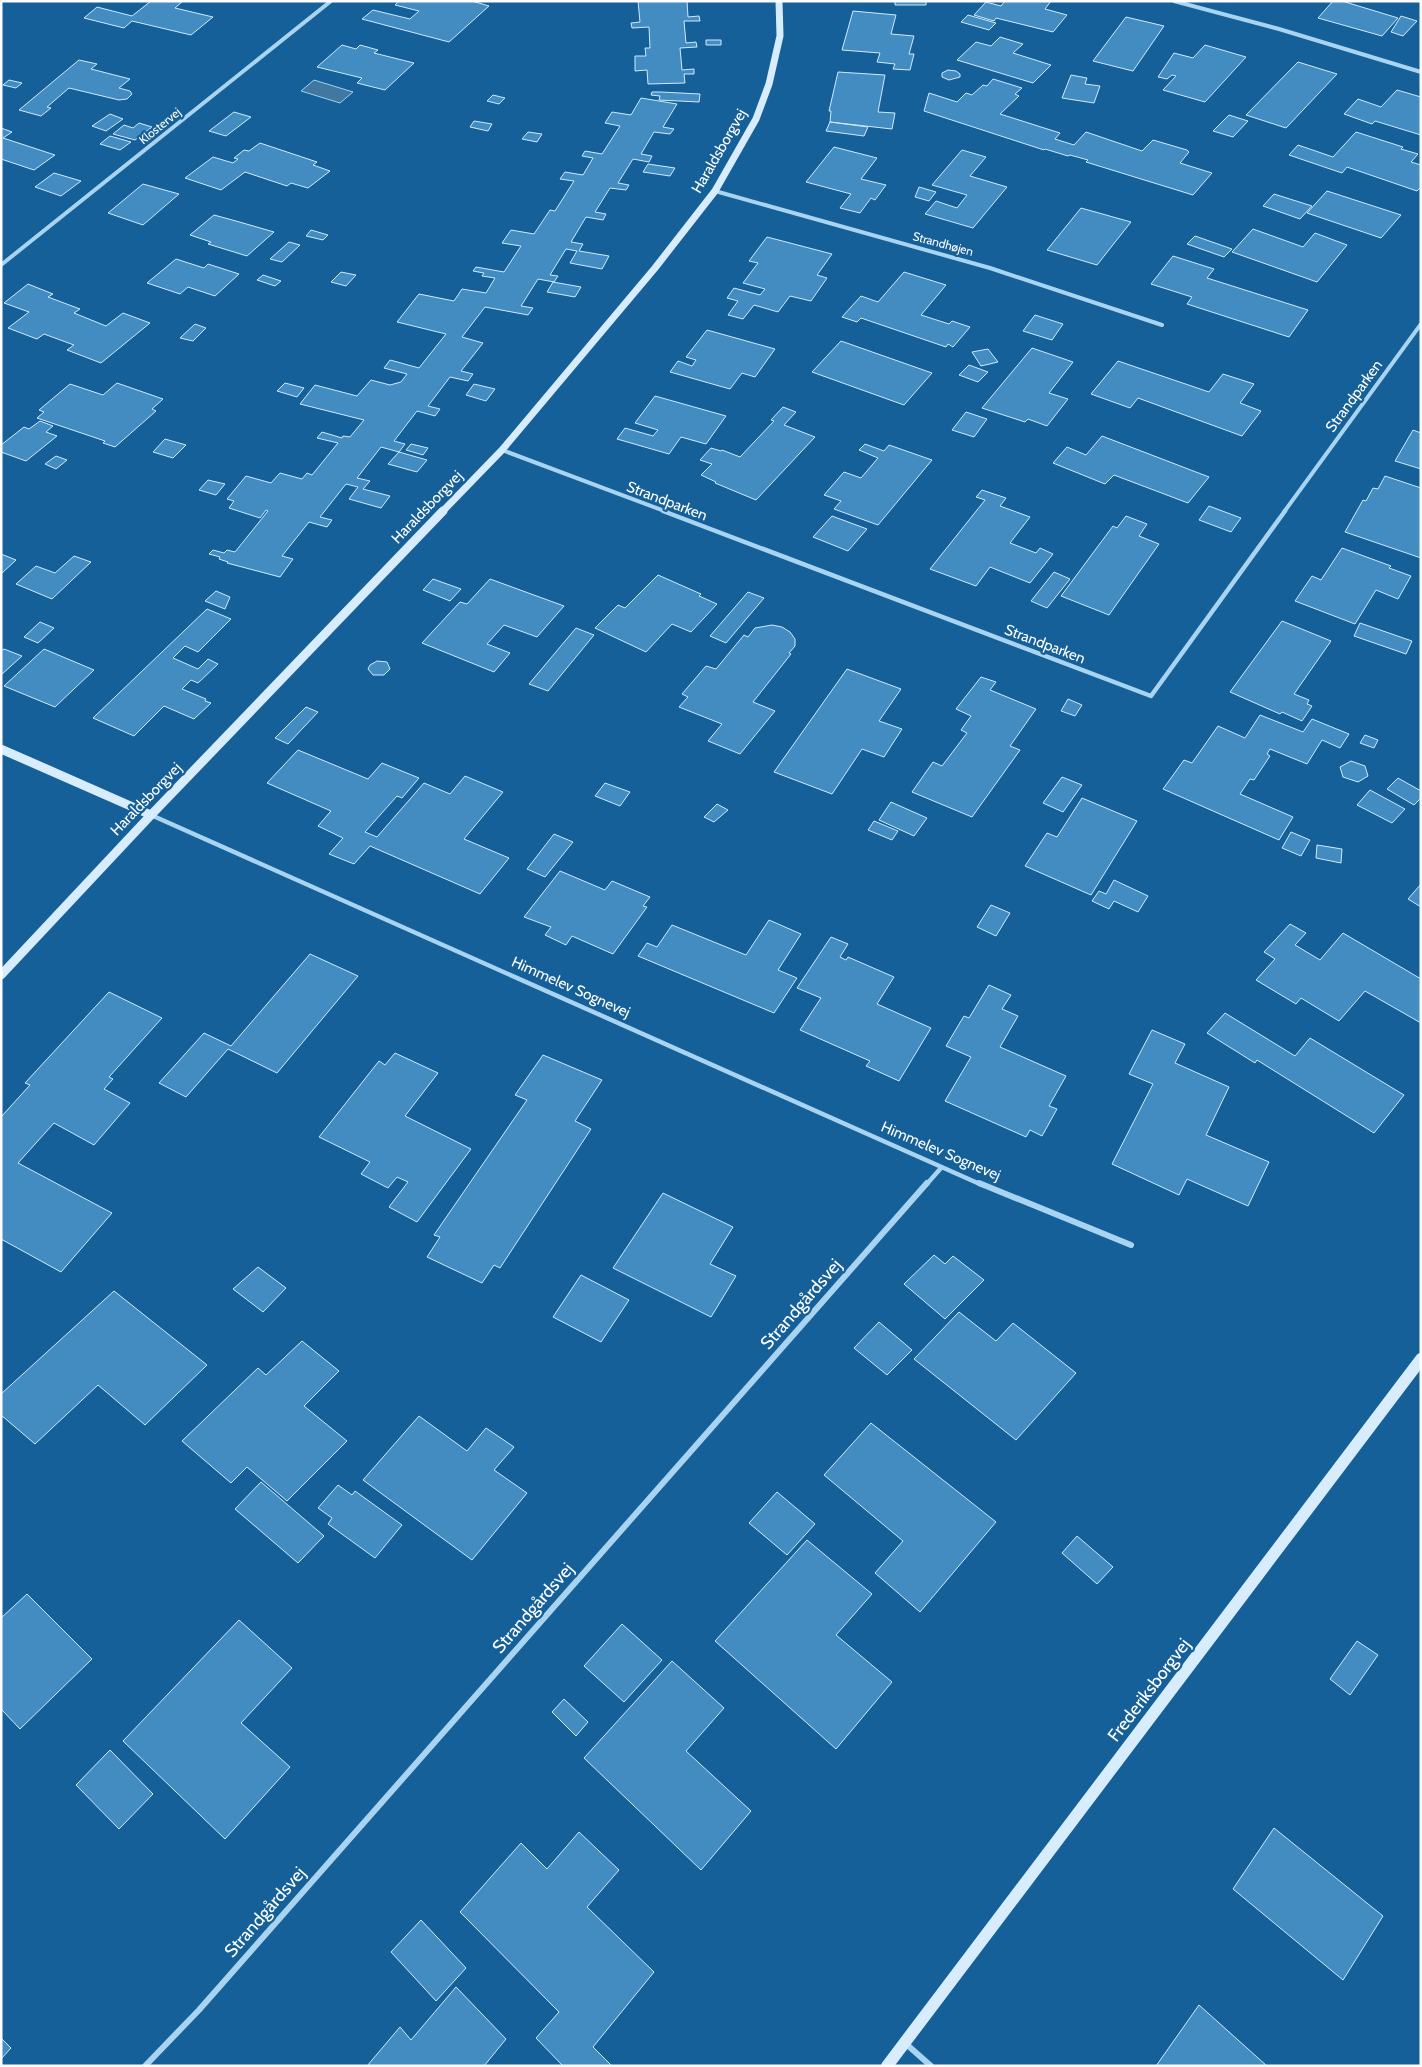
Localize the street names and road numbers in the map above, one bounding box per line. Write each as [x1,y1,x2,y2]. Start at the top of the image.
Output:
street label: Klostervej [136,104,184,147]
street label: Haraldsborgvej [688,106,750,196]
street label: Strandhøjen [911,228,975,259]
street label: Strandparken [1322,356,1386,436]
street label: Haraldsborgvej [388,467,466,547]
street label: Strandparken [624,477,710,525]
street label: Strandparken [1002,620,1088,668]
street label: Haraldsborgvej [107,759,185,839]
street label: Himmelev Sognevej [509,953,633,1021]
street label: Himmelev Sognevej [879,1118,1003,1184]
street label: Strandgårdsvej [756,1254,846,1354]
street label: Strandgårdsvej [488,1558,578,1658]
street label: Frederiksborgvej [1103,1634,1195,1746]
street label: Strandgårdsvej [220,1862,310,1962]

